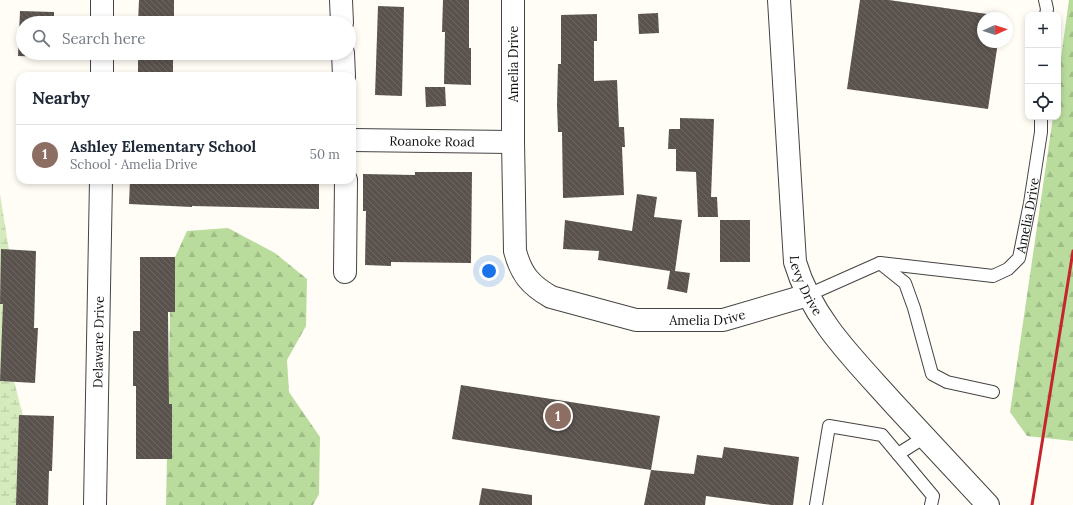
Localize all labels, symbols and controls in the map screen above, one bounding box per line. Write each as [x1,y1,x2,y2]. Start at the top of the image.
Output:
north arrow [977,12,1013,48]
map controls [1025,12,1061,120]
button: + [1025,12,1061,48]
search box [16,16,356,60]
street label: Amelia Drive [505,26,522,103]
icon: search [30,27,52,49]
text: Search here [62,29,145,48]
button: − [1025,48,1061,84]
button: locate [1025,84,1061,120]
text: Nearby [32,87,90,109]
street label: Roanoke Road [389,132,475,151]
text: Ashley Elementary School [70,137,256,156]
text: 1 [42,146,48,163]
text: 50 m [310,146,340,163]
text: School · Amelia Drive [70,156,198,173]
street label: Amelia Drive [1012,176,1043,256]
street label: Levy Drive [786,255,826,319]
your location [479,261,499,281]
street label: Delaware Drive [89,296,108,388]
street label: Amelia Drive [668,306,747,329]
pin: 1 [545,401,571,431]

